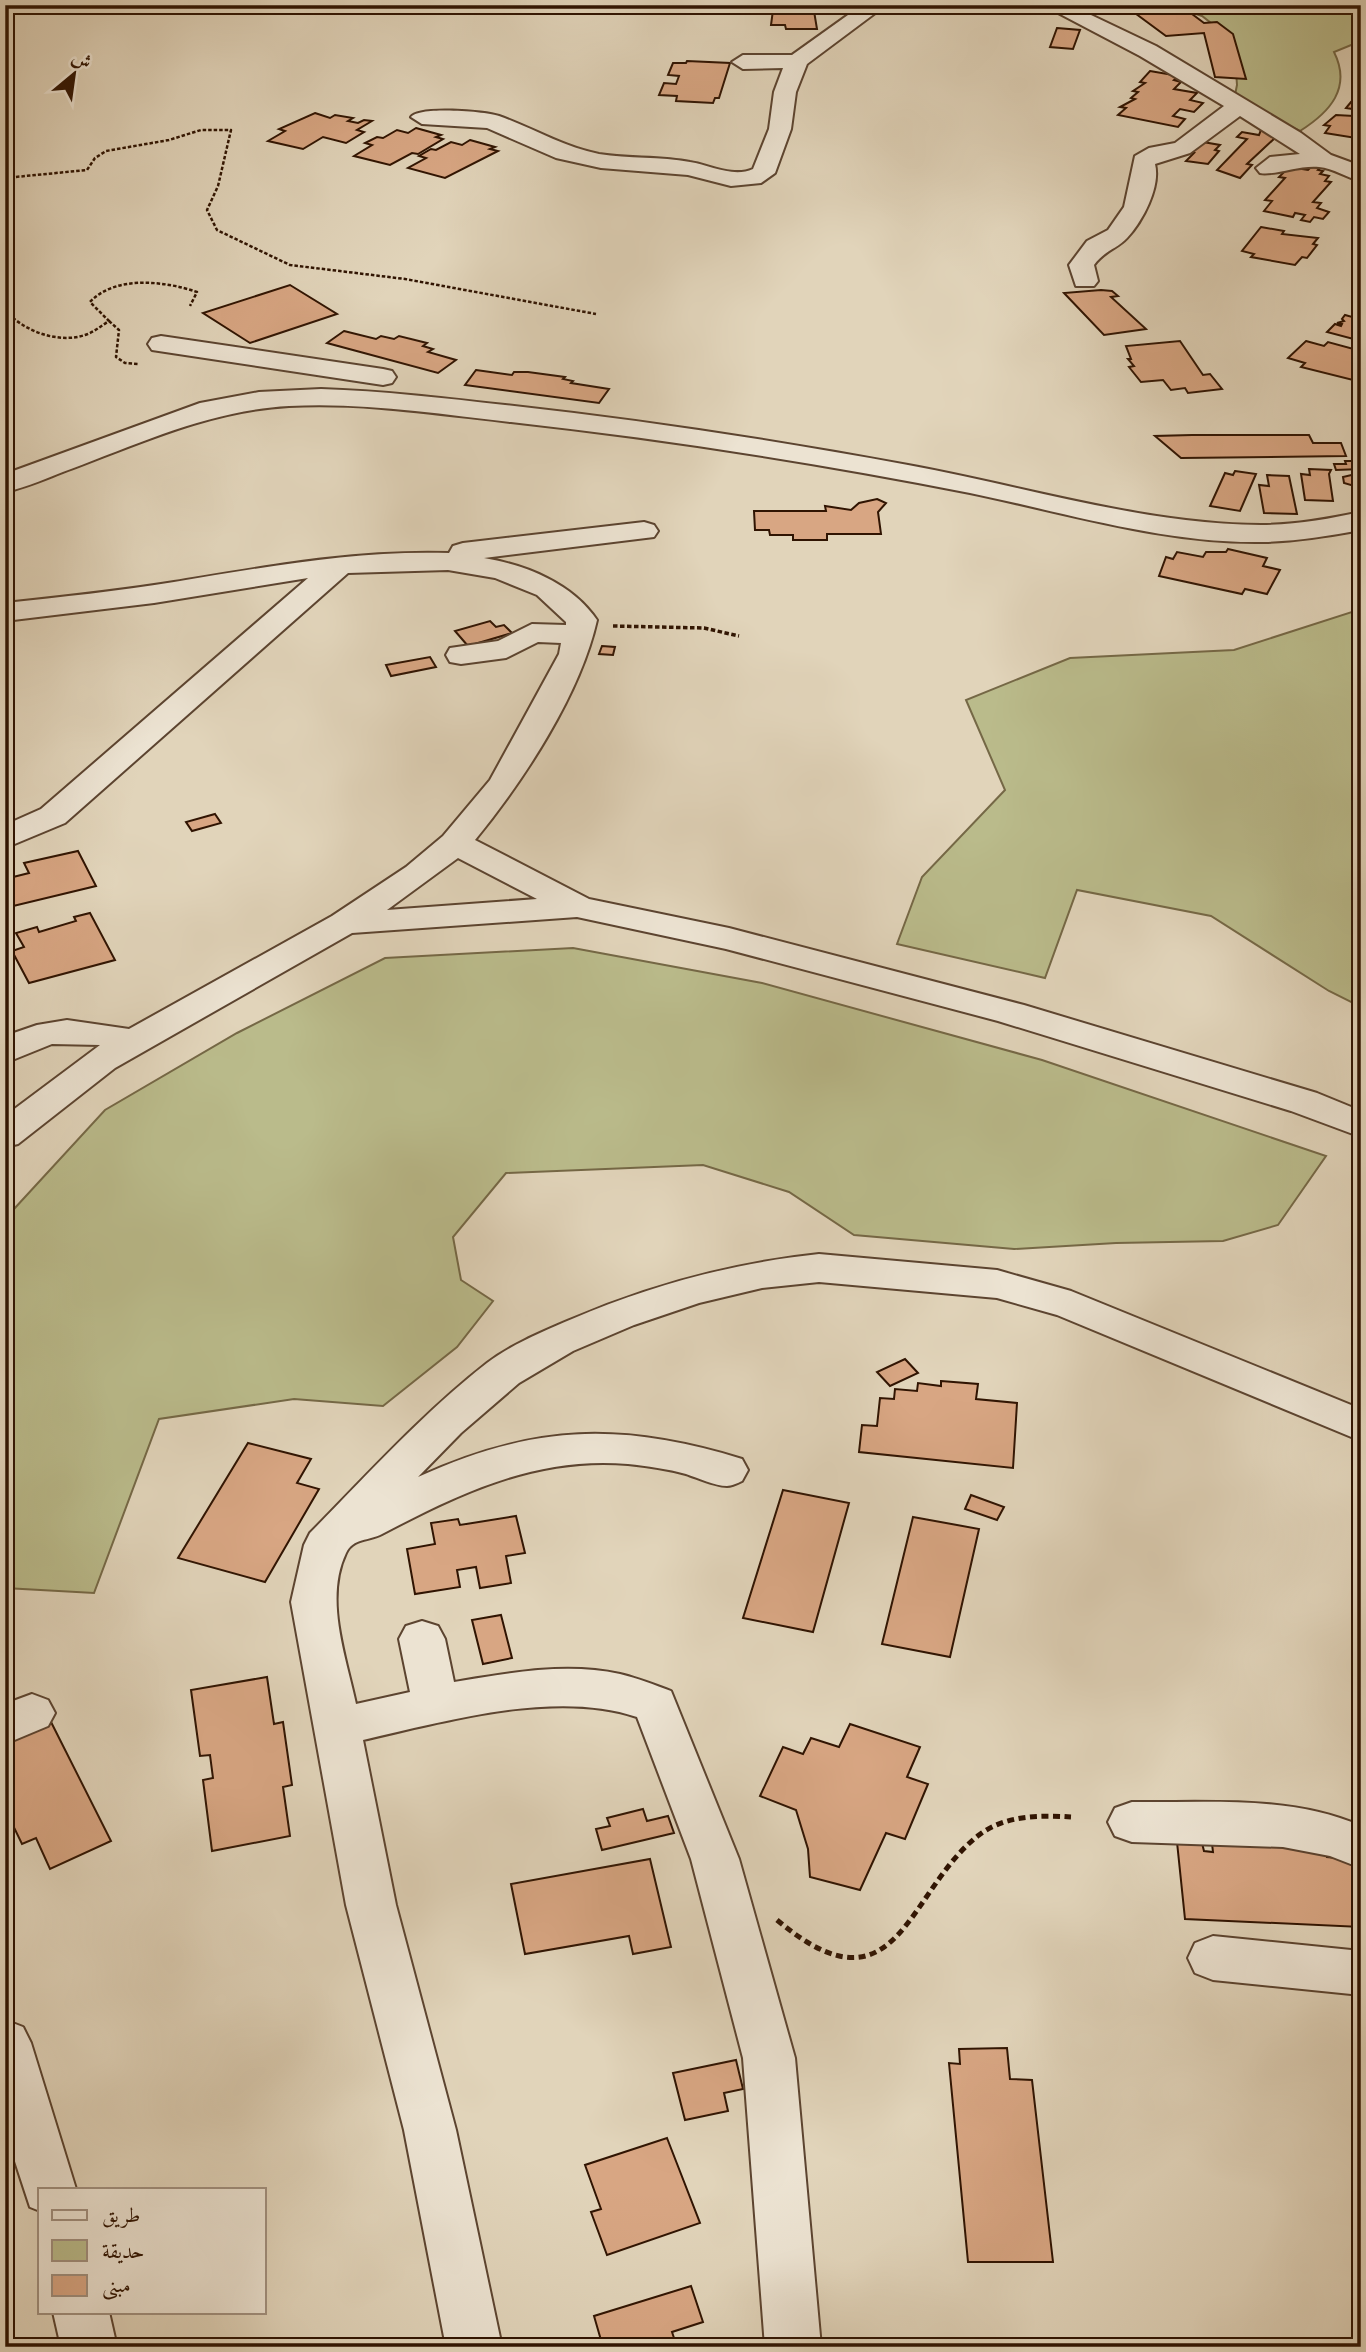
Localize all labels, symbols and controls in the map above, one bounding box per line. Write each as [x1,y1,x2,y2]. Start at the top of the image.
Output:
north arrow [38,38,108,108]
text: ش [67,42,97,76]
legend [38,2188,266,2314]
text: طريق [102,2199,140,2230]
text: حديقة [102,2235,145,2266]
text: مبنى [102,2269,131,2300]

